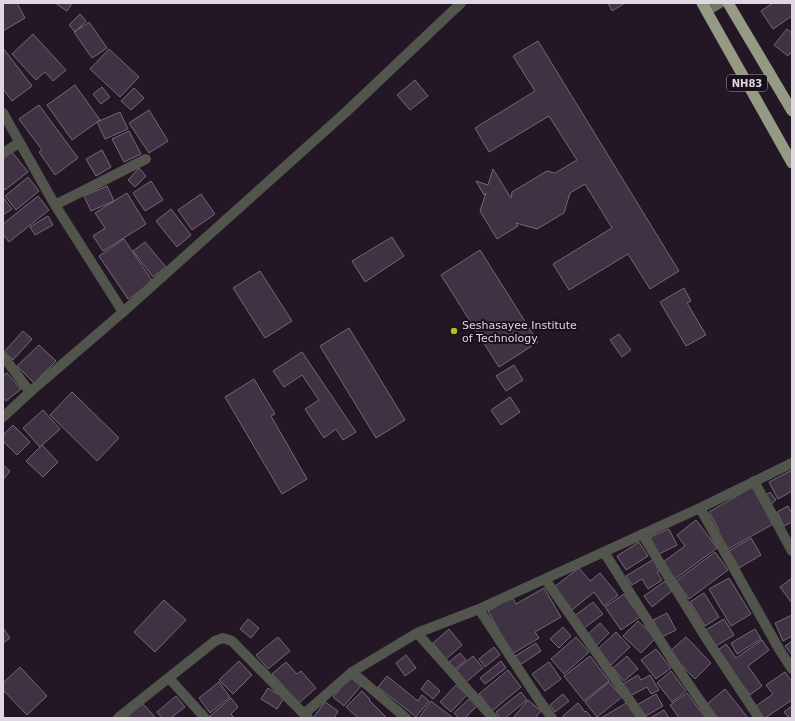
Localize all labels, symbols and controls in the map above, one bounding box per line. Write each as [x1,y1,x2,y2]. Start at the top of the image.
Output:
road number: NH83 [727,75,767,91]
place label: Seshasayee Institute of Technology [462,319,577,345]
marker: Seshasayee Institute of Technology [449,326,459,336]

